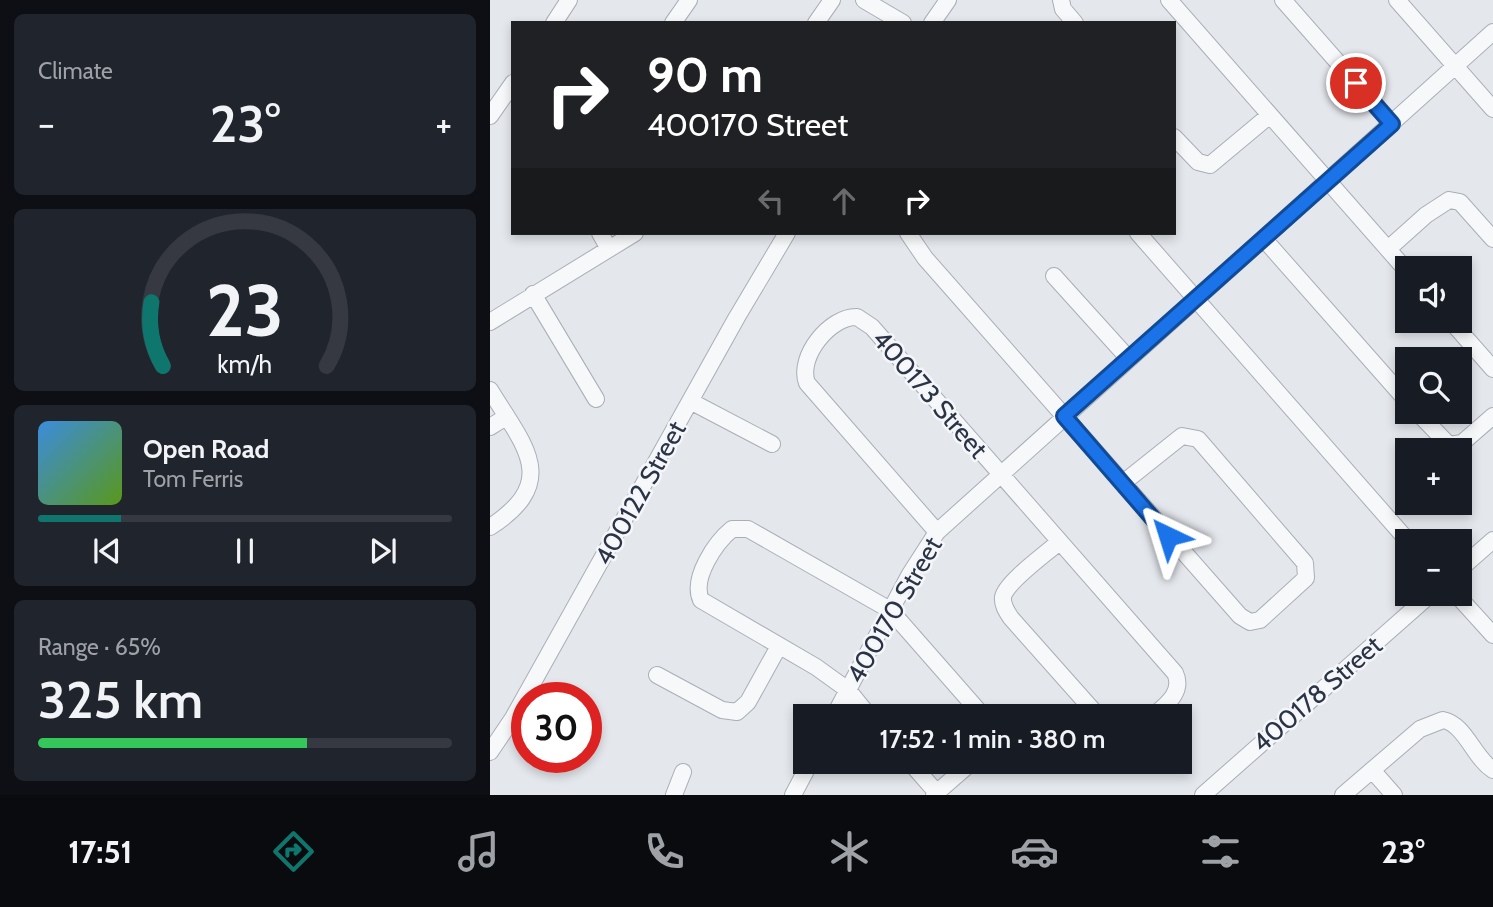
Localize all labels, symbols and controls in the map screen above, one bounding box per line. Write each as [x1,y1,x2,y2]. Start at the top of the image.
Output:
text: 90 m [647,45,763,104]
icon: right [532,49,623,140]
pin [1326,53,1386,113]
text: Climate [38,57,113,85]
icon: arrive [1337,64,1375,102]
text: 23° [210,92,280,155]
text: − [38,100,55,147]
text: + [435,100,452,147]
text: 400170 Street [647,105,848,144]
icon: left [752,182,790,220]
icon: ahead [825,182,863,220]
icon: right [898,182,936,220]
map controls [1395,256,1472,606]
button: sound [1395,256,1472,333]
text: 23 [206,266,284,354]
street label: 400173 Street [866,323,995,465]
button: search [1395,347,1472,424]
text: km/h [218,349,272,379]
street label: 400122 Street [587,415,693,571]
text: Open Road [143,433,269,465]
button: + [1395,438,1472,515]
text: Tom Ferris [143,465,243,493]
position arrow [1131,499,1205,573]
button: − [1395,529,1472,606]
street label: 400170 Street [839,531,949,689]
icon: previous [88,532,126,570]
icon: pause [226,532,264,570]
icon: next [364,532,402,570]
street label: 400178 Street [1246,629,1389,759]
text: Range · 65% [38,633,161,661]
text: 325 km [38,668,203,731]
speed limit sign: 30 [511,682,602,773]
text: 17:52 · 1 min · 380 m [880,723,1105,755]
icon: directions [269,827,318,876]
icon: music [454,827,503,876]
icon: phone [640,827,689,876]
icon: climate [825,827,874,876]
icon: car [1010,827,1059,876]
icon: filters [1196,827,1245,876]
text: 17:51 [68,832,132,871]
text: 23° [1381,832,1425,871]

